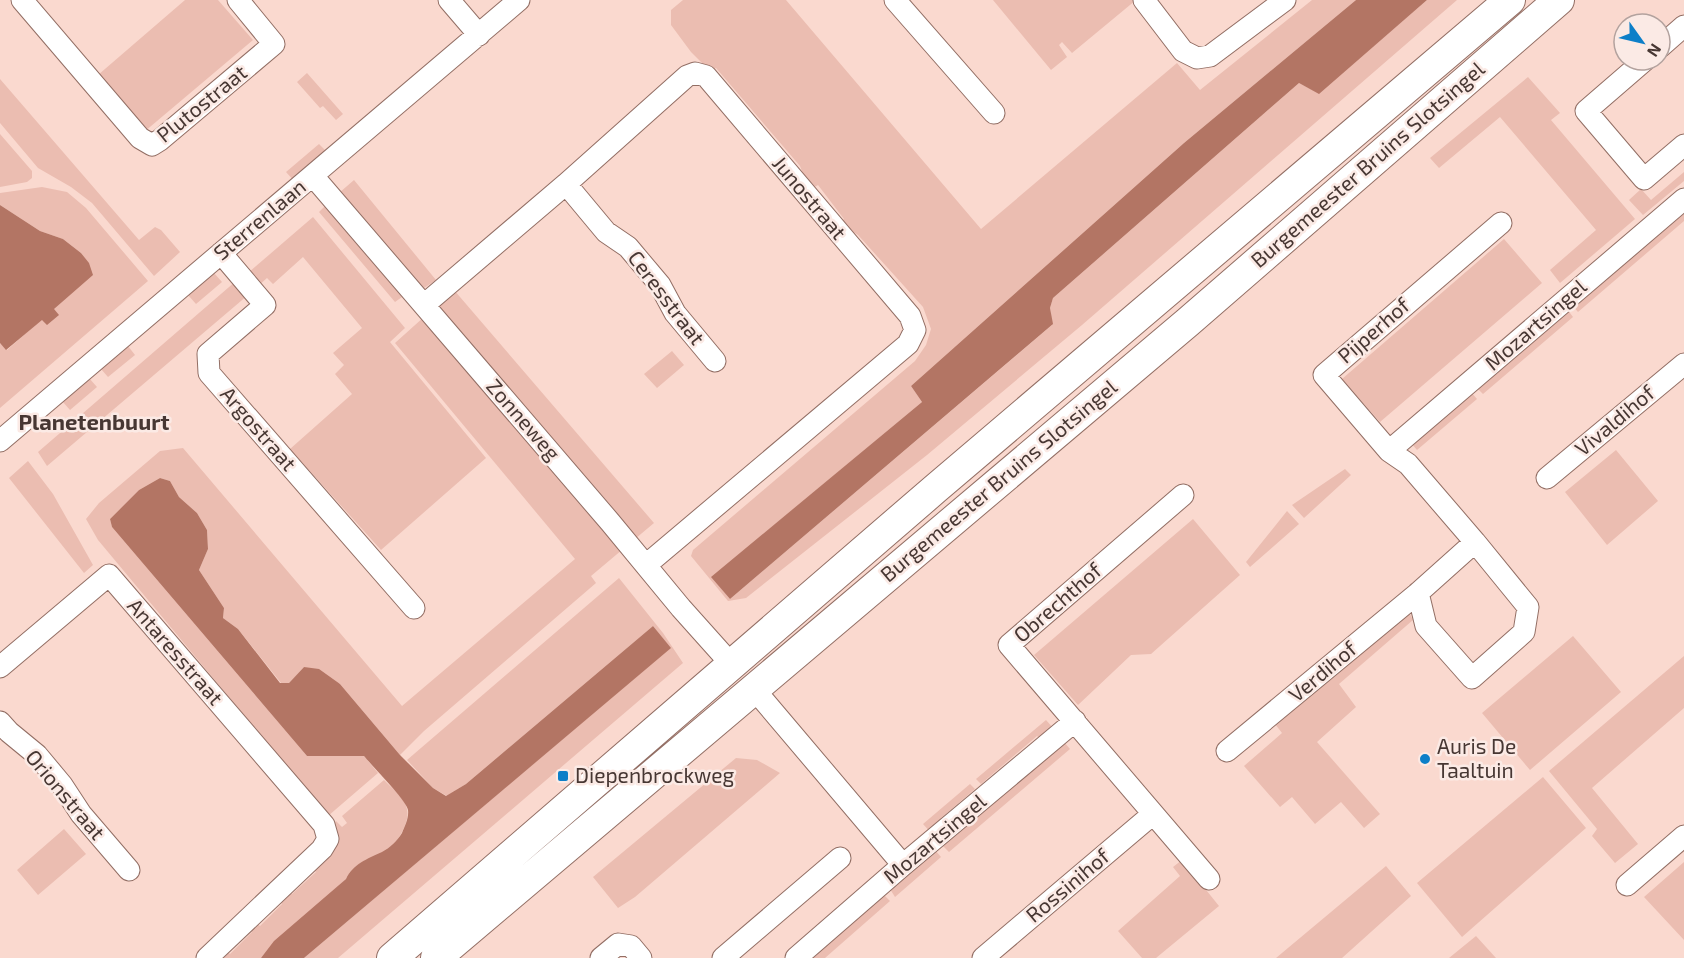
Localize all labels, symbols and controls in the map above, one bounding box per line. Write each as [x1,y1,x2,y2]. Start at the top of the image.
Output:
north arrow [1612,12,1672,72]
text: N [1644,41,1666,61]
street label: Burgemeester Bruins Slotsingel [1245,55,1489,272]
street label: Plutostraat [151,59,251,147]
street label: Junostraat [768,150,852,244]
street label: Sterrenlaan [208,173,310,265]
street label: Ceresstraat [624,245,711,349]
street label: Mozartsingel [1479,273,1591,375]
street label: Pijperhof [1332,291,1415,369]
street label: Zonneweg [482,373,566,465]
street label: Burgemeester Bruins Slotsingel [875,373,1122,586]
street label: Vivaldihof [1569,379,1660,460]
street label: Argostraat [216,381,302,475]
district label: Planetenbuurt [18,408,170,434]
street label: Obrechthof [1008,556,1107,647]
street label: Antaresstraat [123,593,229,709]
street label: Verdihof [1283,635,1362,706]
place label: Auris De Taaltuin [1437,733,1516,782]
street label: Orionstraat [21,744,111,844]
marker: Auris De Taaltuin [1418,752,1432,766]
place label: Diepenbrockweg [575,762,735,787]
marker: Diepenbrockweg [556,769,570,783]
street label: Mozartsingel [878,787,991,888]
street label: Rossinihof [1020,842,1114,927]

